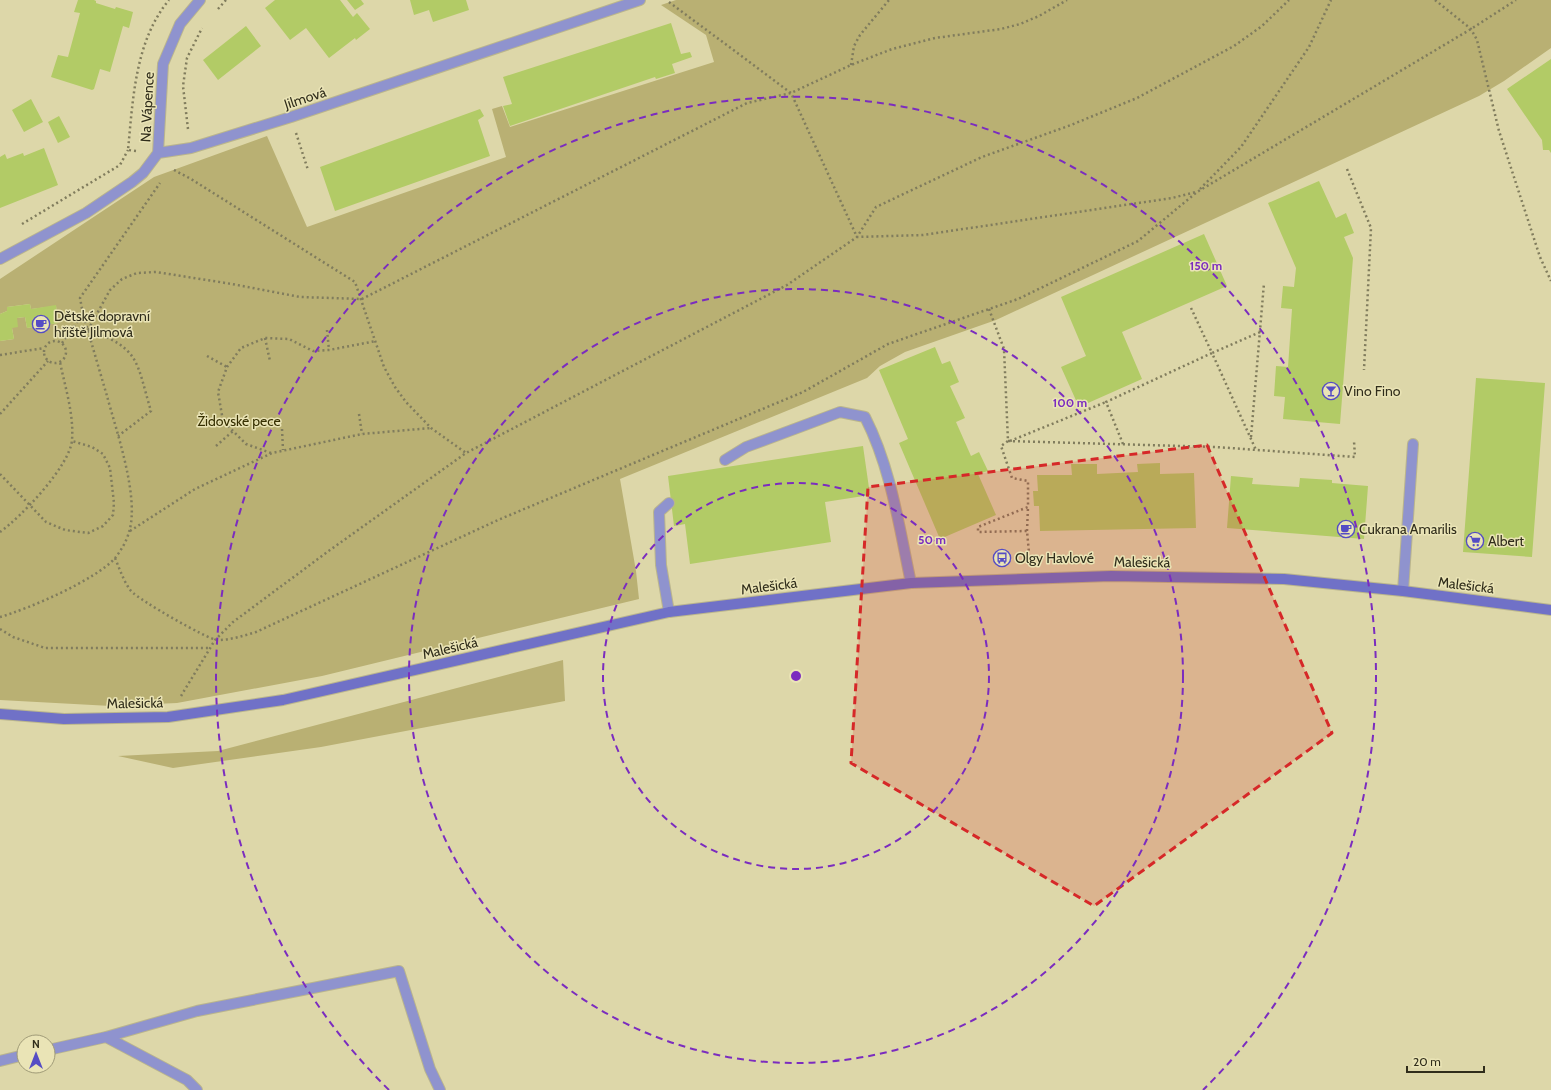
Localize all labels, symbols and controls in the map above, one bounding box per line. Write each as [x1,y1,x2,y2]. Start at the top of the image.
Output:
street label: Na Vápence [136,71,158,143]
street label: Jilmová [281,83,329,114]
text: 150 m [1190,258,1222,273]
place label: Dětské dopravní hřiště Jilmová [54,307,150,341]
cafe icon: Dětské dopravní hřiště Jilmová [31,314,51,334]
bar icon: Vino Fino [1321,381,1341,401]
place label: Vino Fino [1344,382,1401,400]
text: 100 m [1053,395,1087,410]
park label: Židovské pece [197,412,281,430]
cafe icon: Cukrana Amarilis [1336,519,1356,539]
place label: Cukrana Amarilis [1359,520,1457,538]
supermarket icon: Albert [1465,531,1485,551]
text: 50 m [918,532,946,547]
place label: Albert [1488,532,1524,550]
bus stop icon: Olgy Havlové [992,548,1012,568]
place label: Olgy Havlové [1015,549,1094,567]
street label: Malešická [1114,553,1171,571]
street label: Malešická [1437,573,1495,597]
street label: Malešická [740,574,798,598]
street label: Malešická [420,633,480,663]
centre of rings [789,669,803,683]
street label: Malešická [107,694,164,712]
north arrow [16,1034,56,1074]
text: N [32,1037,40,1051]
scale bar [1407,1048,1484,1074]
text: 20 m [1413,1054,1441,1069]

